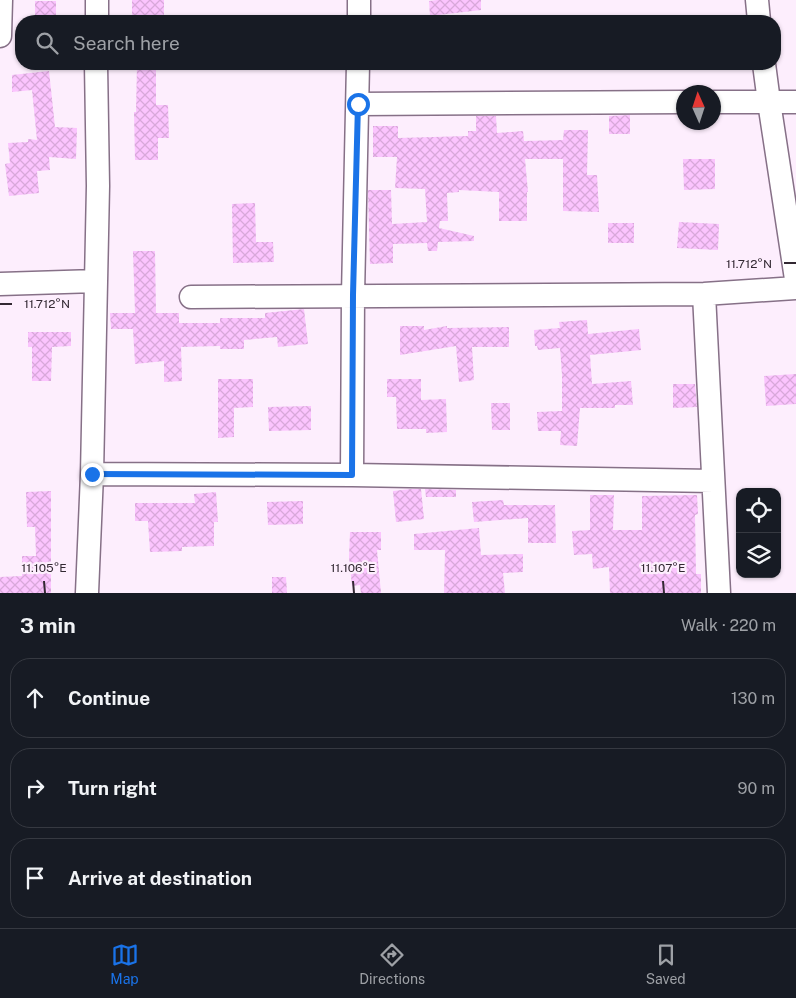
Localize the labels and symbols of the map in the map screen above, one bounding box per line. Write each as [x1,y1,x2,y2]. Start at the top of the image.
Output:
north arrow [676,85,721,130]
route start [347,93,370,116]
text: 11.712°N [726,257,772,271]
text: 11.712°N [24,297,70,311]
route end [81,463,104,486]
text: 11.105°E [21,561,67,575]
text: 11.106°E [330,561,376,575]
text: 11.107°E [641,561,685,575]

